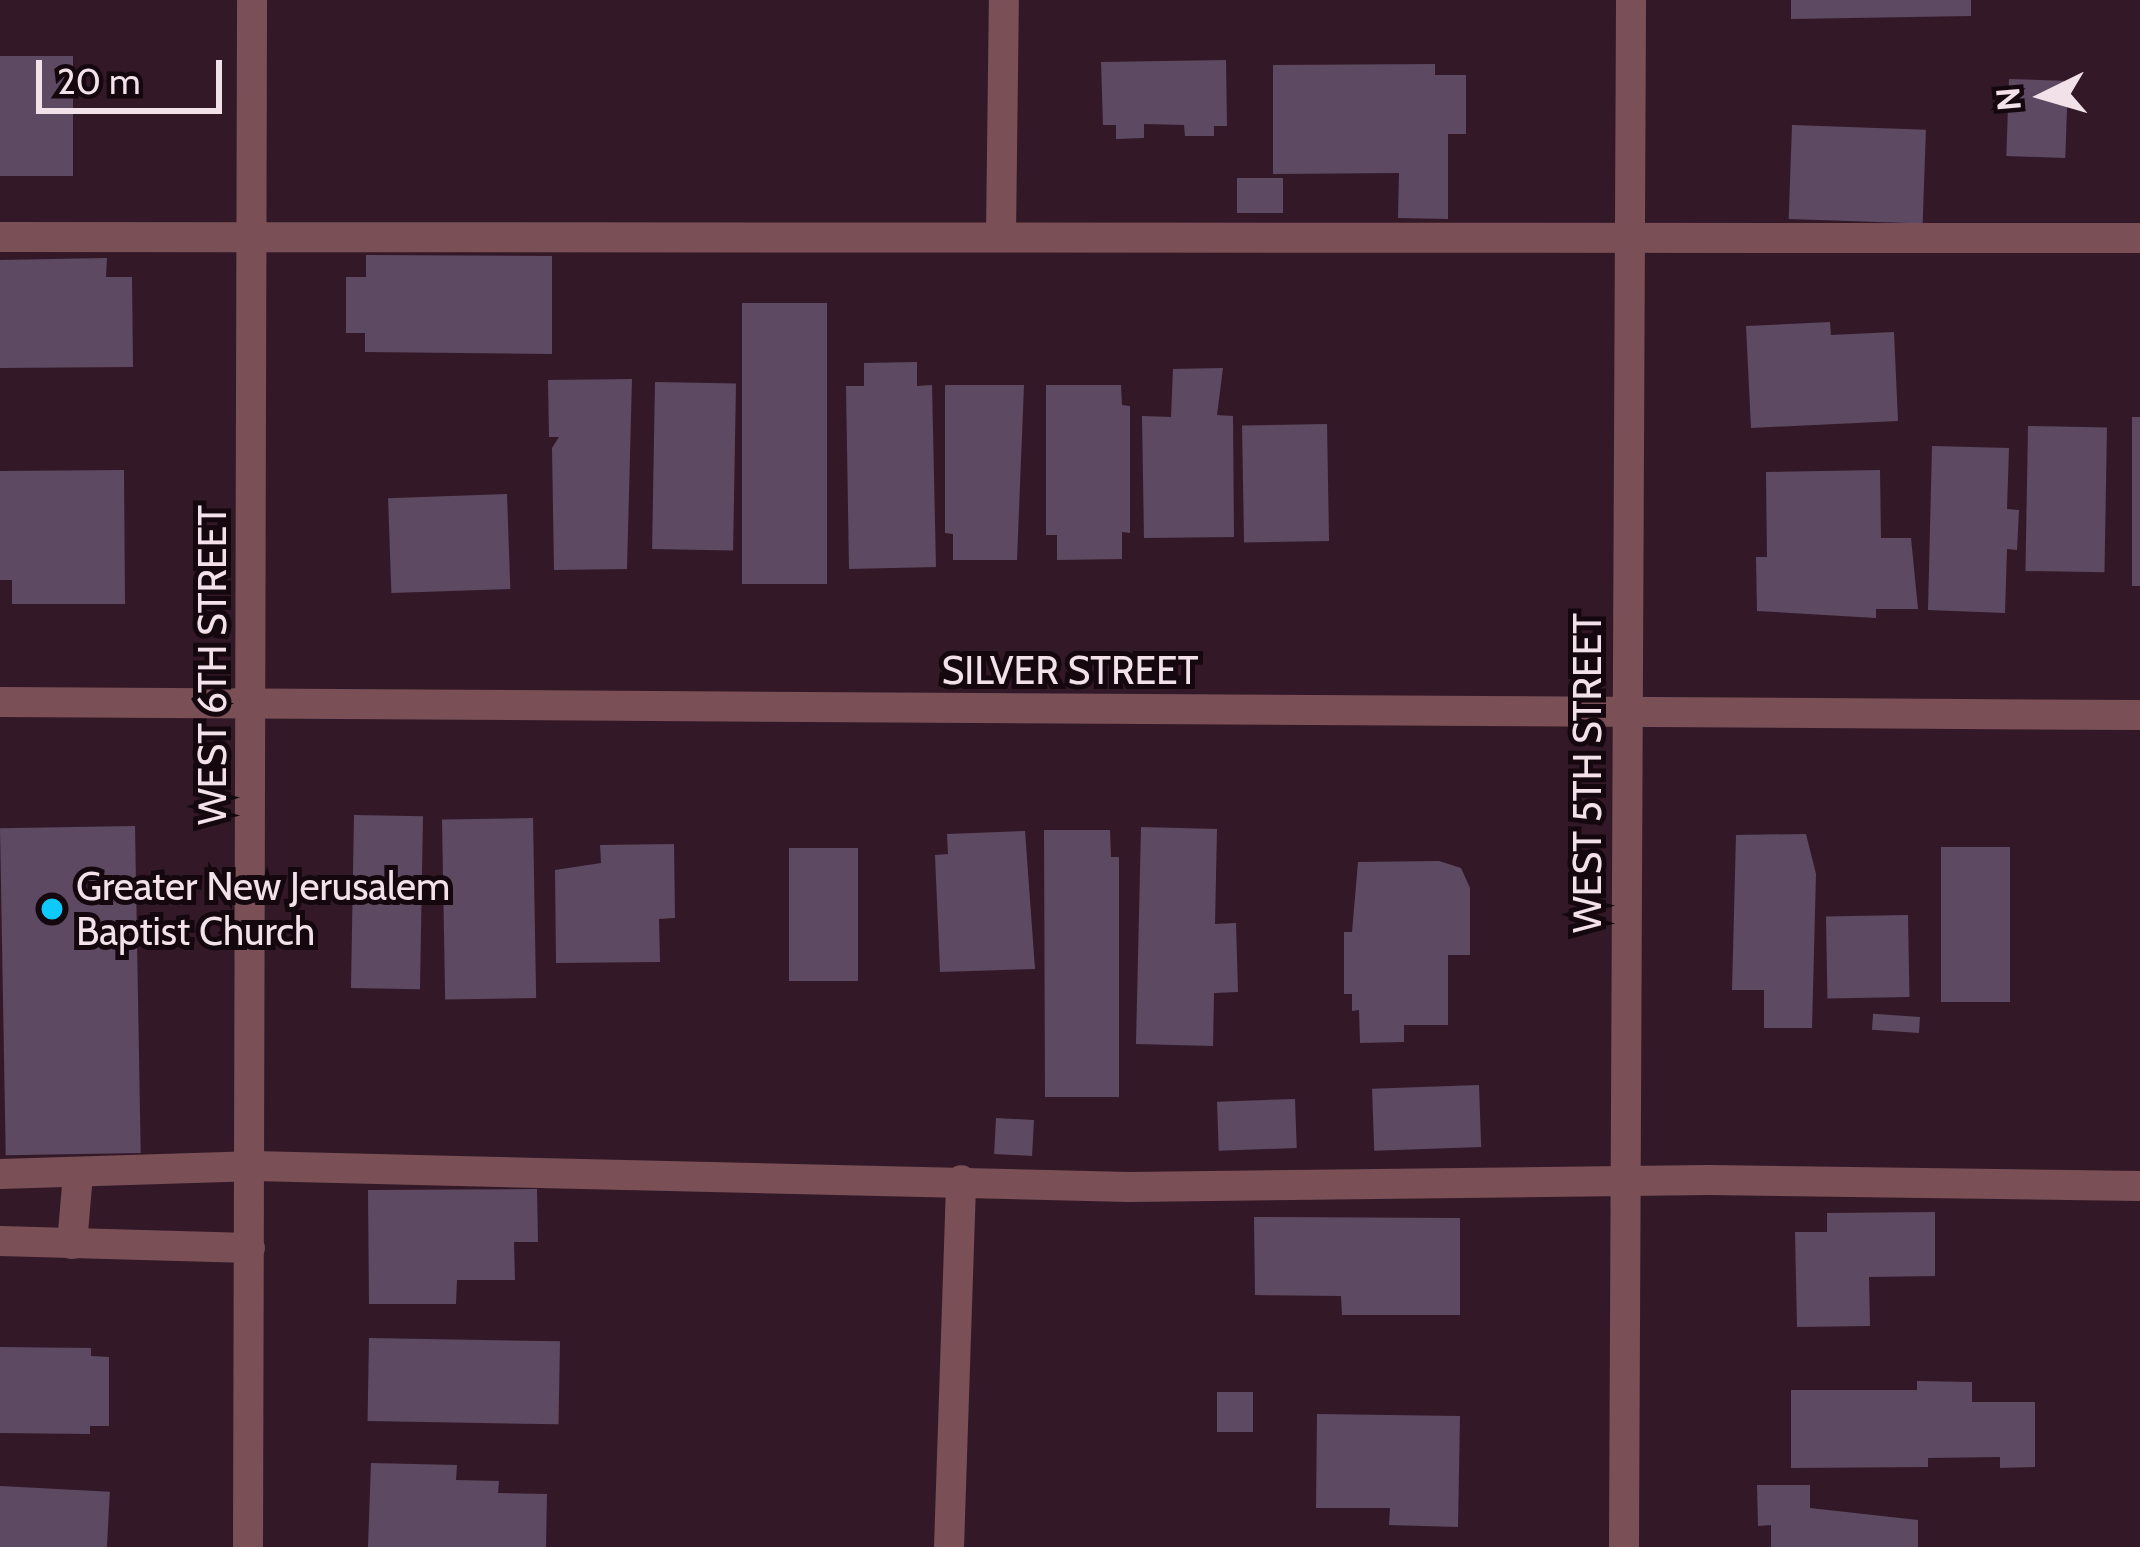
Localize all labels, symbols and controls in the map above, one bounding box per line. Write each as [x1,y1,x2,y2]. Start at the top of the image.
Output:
scale bar [42,36,228,110]
north arrow [1984,36,2104,156]
text: 20 m [57,59,141,103]
text: N [1987,86,2029,113]
street label: WEST 6TH STREET [189,505,235,825]
street label: WEST 5TH STREET [1564,613,1610,933]
street label: SILVER STREET [941,647,1199,693]
place label: Greater New Jerusalem Baptist Church [76,864,450,955]
marker: Greater New Jerusalem Baptist Church [39,896,65,922]

